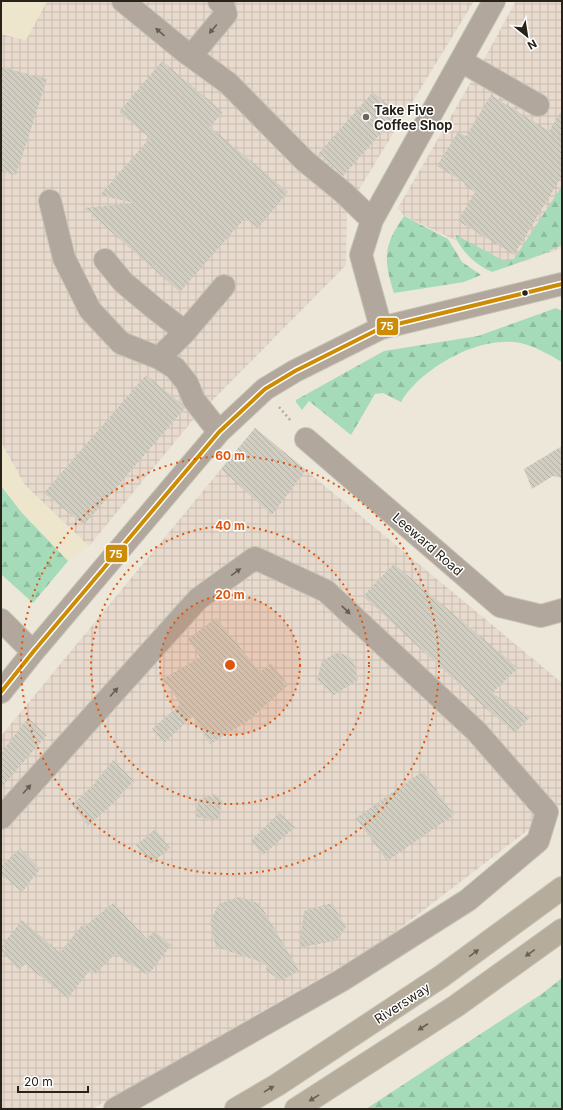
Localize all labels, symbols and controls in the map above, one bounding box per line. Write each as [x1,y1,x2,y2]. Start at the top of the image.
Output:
north arrow [507,16,547,56]
one-way arrow [209,24,218,34]
one-way arrow [155,27,166,36]
text: N [525,37,539,53]
place label: Take Five Coffee Shop [374,102,452,133]
marker: Take Five Coffee Shop [361,112,371,122]
unlabelled marker [520,288,530,298]
line badge: 75 [376,317,399,336]
text: 75 [380,319,394,333]
text: 60 m [215,448,245,463]
street label: Leeward Road [390,509,466,579]
text: 40 m [215,518,245,533]
line badge: 75 [105,544,128,563]
text: 75 [109,547,123,561]
one-way arrow [231,568,241,576]
text: 20 m [215,587,245,602]
one-way arrow [341,605,351,615]
centre of rings [223,658,237,672]
one-way arrow [109,687,119,697]
one-way arrow [22,784,31,793]
one-way arrow [468,949,479,957]
one-way arrow [525,949,536,957]
street label: Riversway [371,979,433,1027]
one-way arrow [418,1023,428,1031]
scale bar [18,1068,88,1094]
text: 20 m [24,1074,53,1089]
one-way arrow [263,1086,275,1093]
one-way arrow [309,1094,319,1102]

